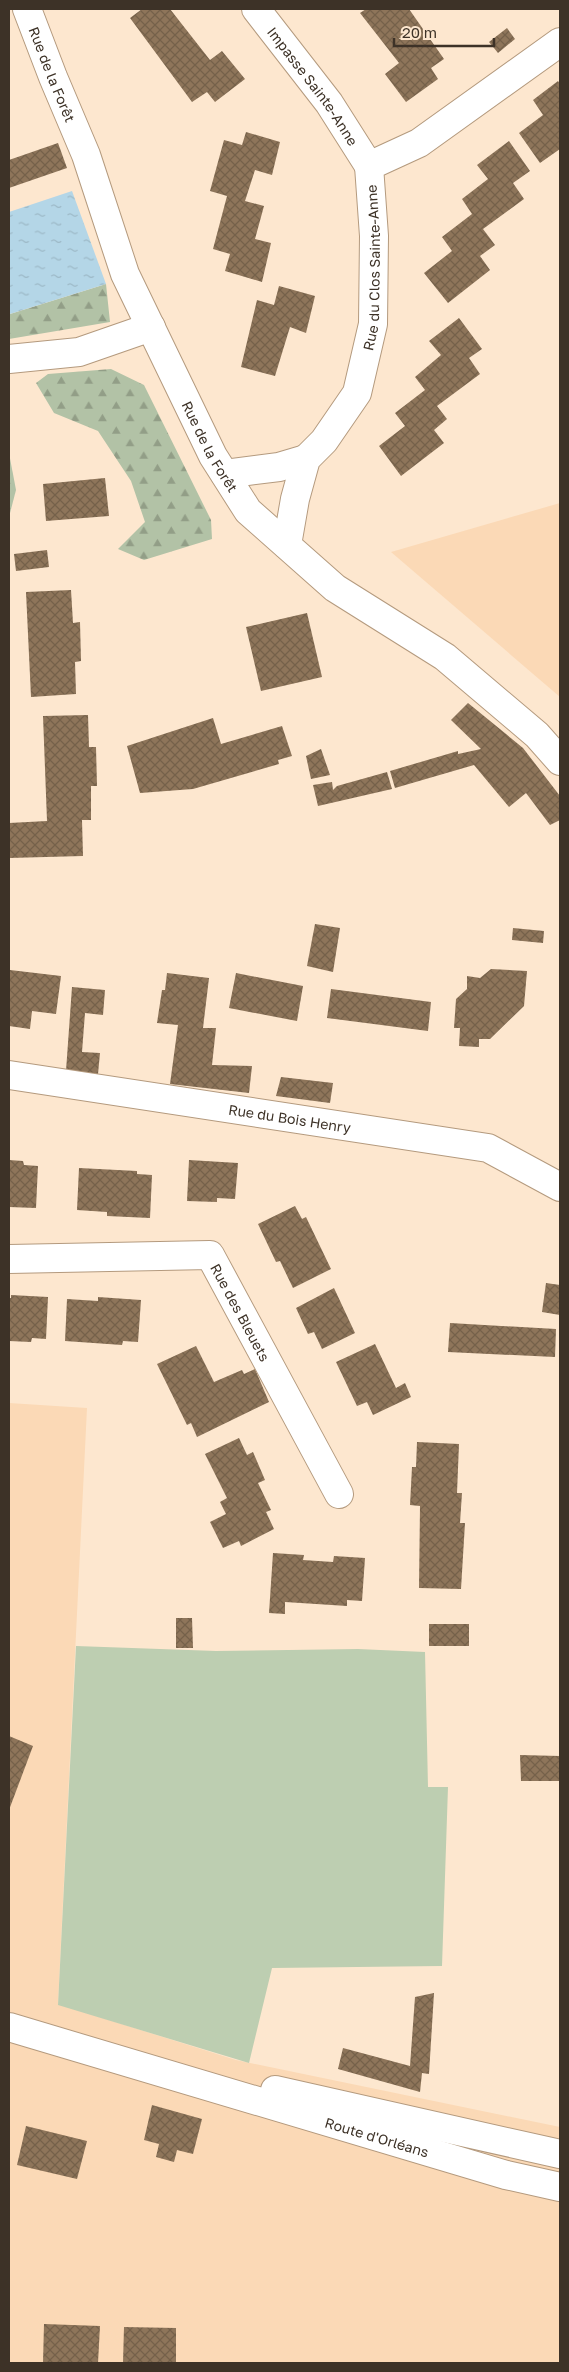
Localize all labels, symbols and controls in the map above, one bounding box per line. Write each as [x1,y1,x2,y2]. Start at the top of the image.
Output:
scale bar [394,15,494,47]
street label: Impasse Sainte-Anne [264,23,362,148]
text: 20 m [402,23,437,41]
street label: Rue de la Forêt [26,24,79,124]
street label: Rue du Clos Sainte-Anne [359,184,383,352]
street label: Rue de la Forêt [179,398,242,495]
street label: Rue du Bois Henry [227,1100,352,1136]
street label: Rue des Bleuets [208,1260,274,1364]
street label: Route d'Orléans [323,2113,431,2160]

